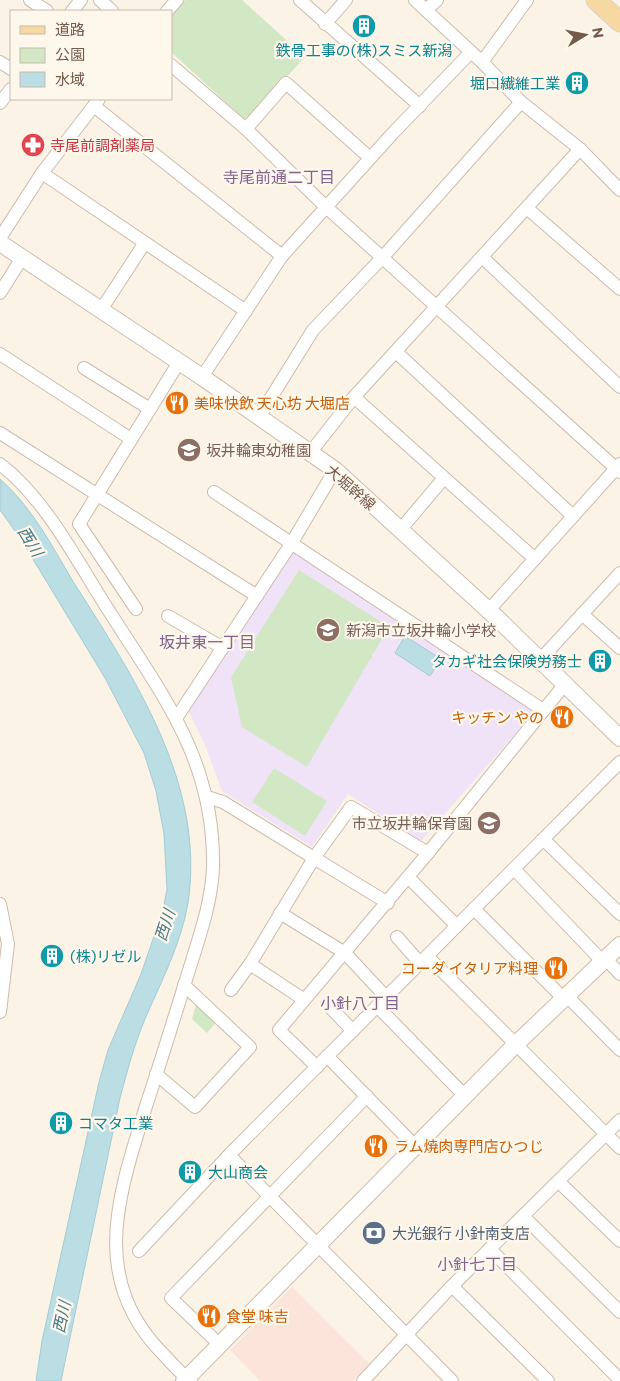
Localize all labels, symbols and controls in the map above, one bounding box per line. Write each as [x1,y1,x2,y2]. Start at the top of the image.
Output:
legend [10,10,172,100]
north arrow [560,10,610,60]
building icon: 鉄骨工事の(株)スミス新潟 [351,13,377,39]
text: 道路 [55,20,85,38]
text: N [589,26,608,39]
place label: 鉄骨工事の(株)スミス新潟 [276,41,452,59]
text: 公園 [55,45,85,63]
text: 水域 [55,70,85,88]
building icon: 堀口繊維工業 [564,70,590,96]
place label: 堀口繊維工業 [470,74,560,92]
pharmacy icon: 寺尾前調剤薬局 [20,132,46,158]
place label: 寺尾前調剤薬局 [50,136,155,154]
district label: 寺尾前通二丁目 [223,167,335,186]
restaurant icon: 美味快飲 天心坊 大堀店 [164,390,190,416]
place label: 美味快飲 天心坊 大堀店 [194,394,350,412]
school or university icon: 坂井輪東幼稚園 [176,437,202,463]
place label: 坂井輪東幼稚園 [206,441,311,459]
street label: 大堀幹線 [322,461,380,513]
water label: 西川 [14,522,49,561]
school or university icon: 新潟市立坂井輪小学校 [315,617,341,643]
place label: 新潟市立坂井輪小学校 [346,621,496,639]
district label: 坂井東一丁目 [159,632,255,651]
building icon: タカギ社会保険労務士 [587,648,613,674]
place label: タカギ社会保険労務士 [432,652,582,670]
restaurant icon: キッチン やの [549,704,575,730]
place label: キッチン やの [451,708,544,726]
school or university icon: 市立坂井輪保育園 [476,810,502,836]
place label: 市立坂井輪保育園 [352,814,472,832]
water label: 西川 [150,905,179,943]
building icon: (株)リゼル [39,943,65,969]
place label: (株)リゼル [70,947,142,965]
restaurant icon: コーダ イタリア料理 [543,955,569,981]
place label: コーダ イタリア料理 [401,959,538,977]
district label: 小針八丁目 [320,993,400,1012]
building icon: コマタ工業 [48,1110,74,1136]
place label: コマタ工業 [78,1114,153,1132]
restaurant icon: ラム焼肉専門店ひつじ [363,1133,389,1159]
place label: ラム焼肉専門店ひつじ [394,1137,544,1155]
building icon: 大山商会 [177,1159,203,1185]
place label: 大山商会 [208,1163,268,1181]
bank icon: 大光銀行 小針南支店 [361,1220,387,1246]
place label: 大光銀行 小針南支店 [392,1224,530,1242]
district label: 小針七丁目 [437,1254,517,1273]
water label: 西川 [48,1297,74,1335]
restaurant icon: 食堂 味吉 [196,1303,222,1329]
place label: 食堂 味吉 [226,1307,289,1325]

